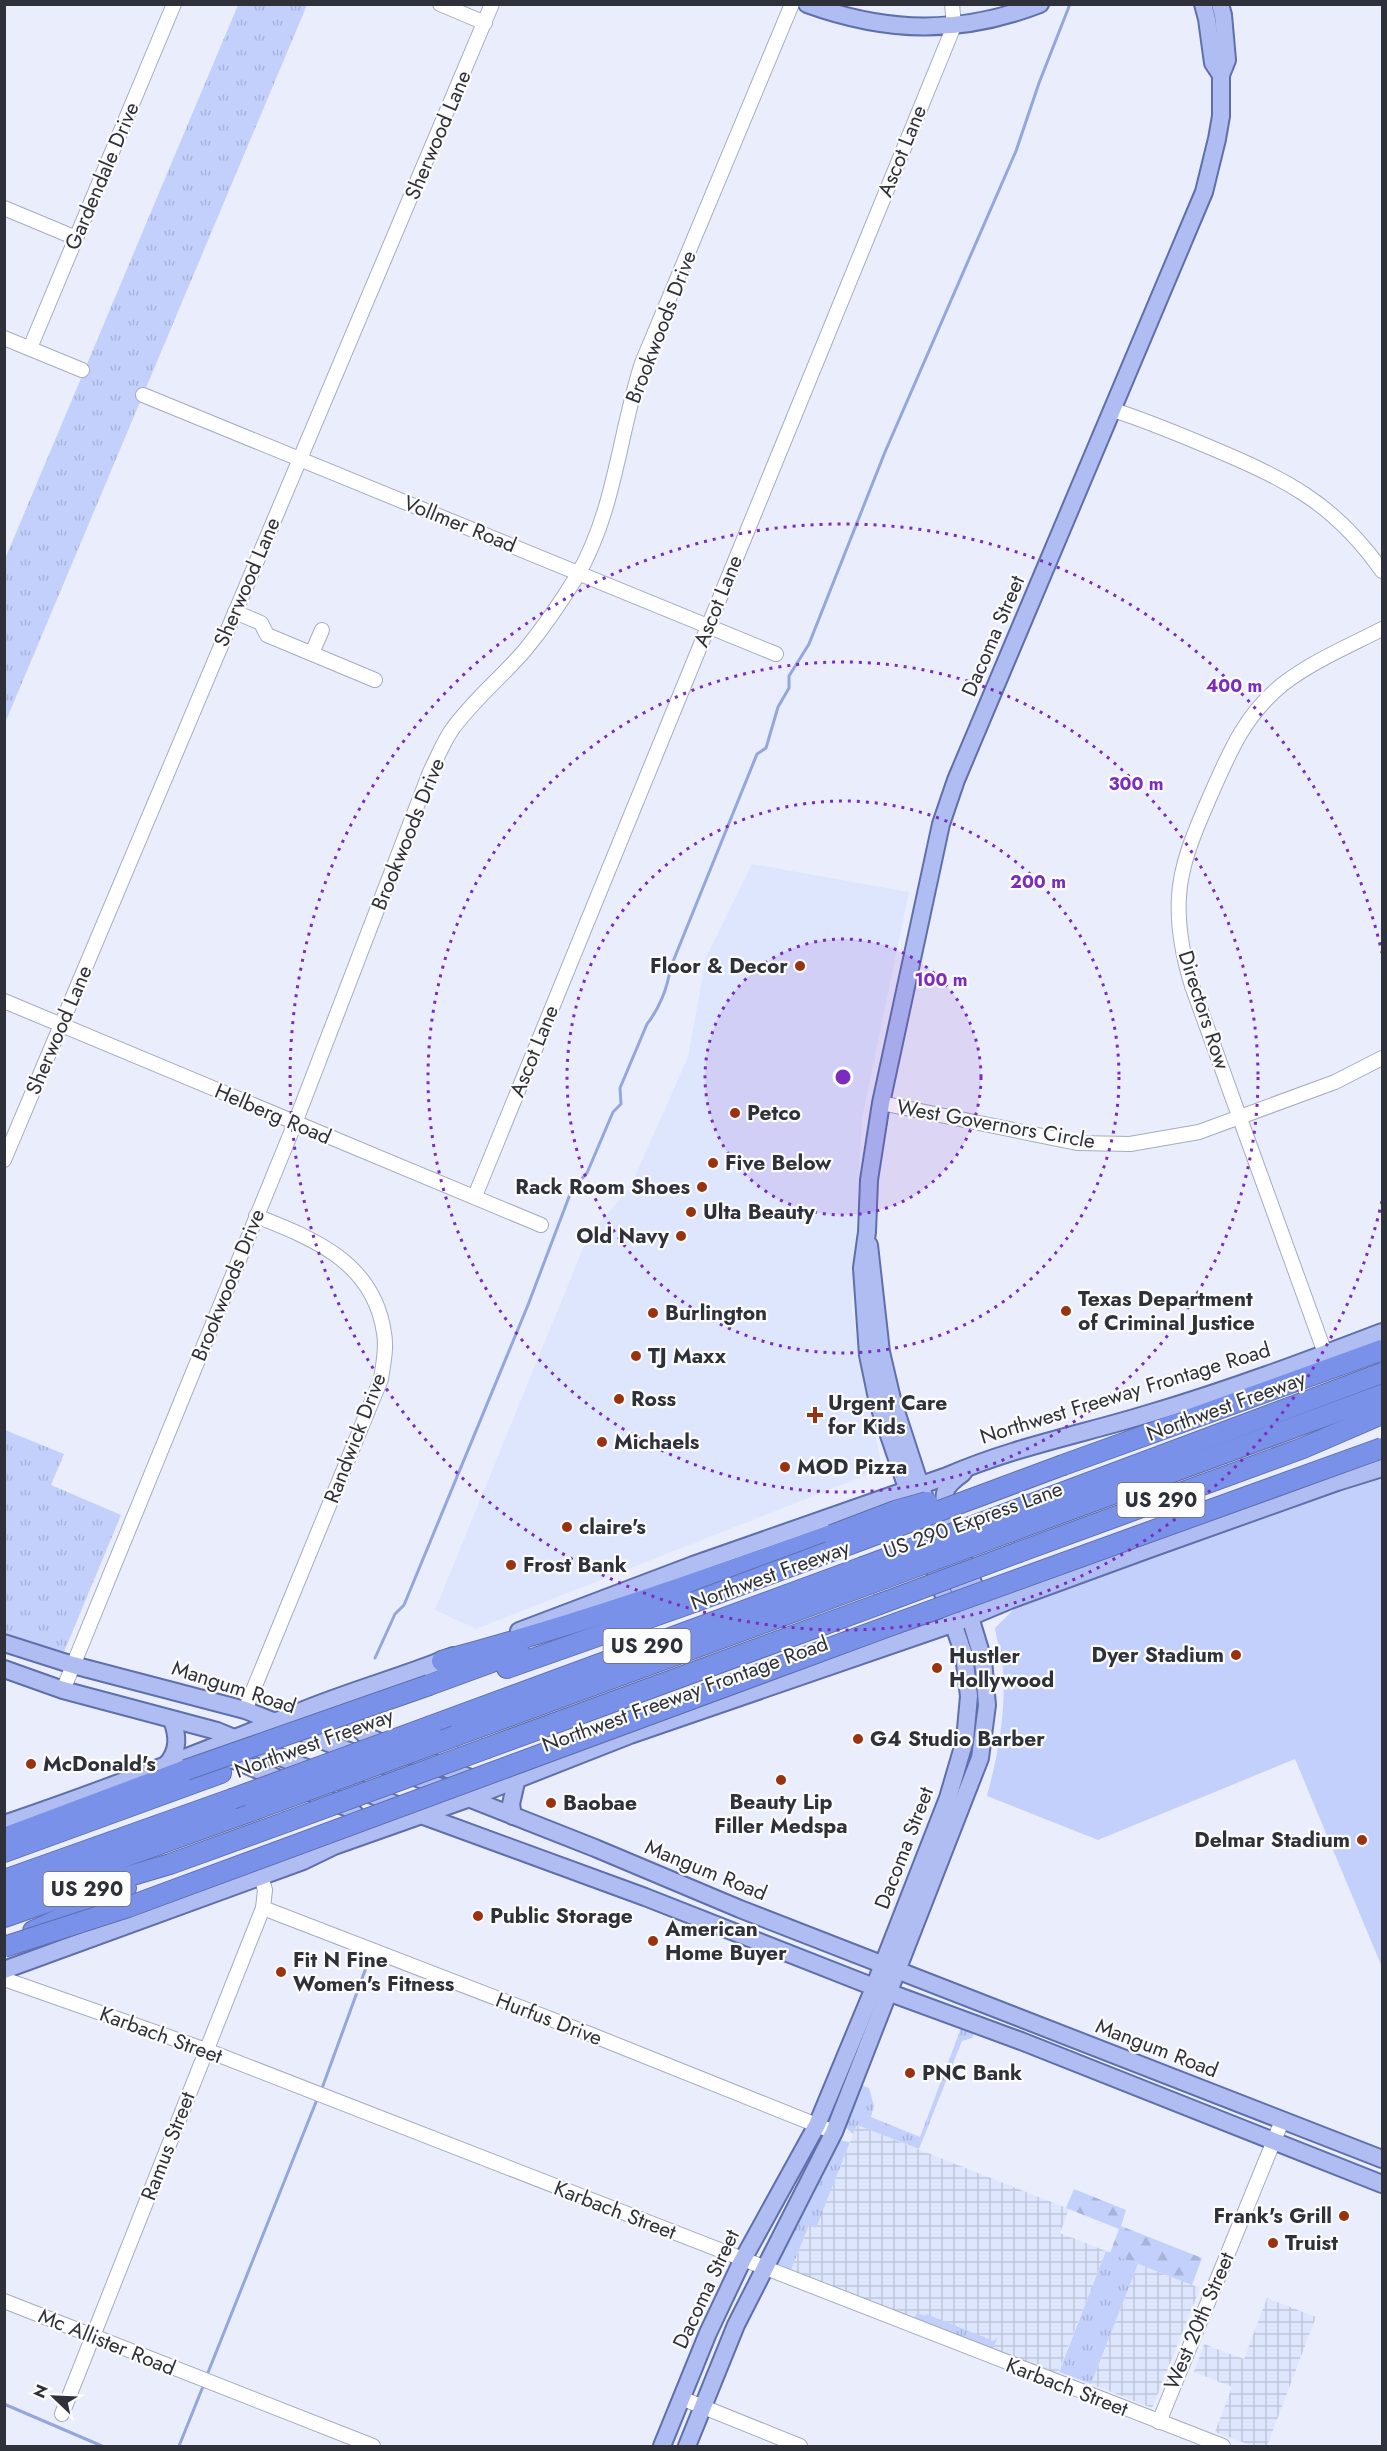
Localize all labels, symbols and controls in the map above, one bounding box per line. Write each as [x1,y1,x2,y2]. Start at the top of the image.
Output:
street label: Sherwood Lane [397,66,479,204]
street label: Gardendale Drive [57,97,147,255]
street label: Ascot Lane [870,100,934,201]
street label: Brookwoods Drive [618,246,704,408]
street label: Vollmer Road [399,488,521,560]
street label: Sherwood Lane [206,513,288,651]
street label: Ascot Lane [686,550,750,651]
street label: Dacoma Street [954,571,1032,701]
text: 400 m [1206,673,1262,699]
street label: Brookwoods Drive [364,753,452,914]
text: 300 m [1108,771,1164,797]
text: 200 m [1010,869,1066,895]
street label: Directors Row [1171,947,1238,1074]
place label: Floor & Decor [650,951,788,981]
marker: Floor & Decor [793,959,807,973]
street label: Sherwood Lane [18,961,100,1099]
text: 100 m [914,967,968,993]
street label: Ascot Lane [502,1000,566,1101]
centre of rings [833,1067,853,1087]
street label: Helberg Road [210,1076,336,1152]
street label: West Governors Circle [894,1092,1098,1156]
place label: Petco [747,1098,801,1128]
marker: Petco [728,1106,742,1120]
place label: Five Below [725,1148,832,1178]
marker: Five Below [706,1156,720,1170]
place label: Rack Room Shoes [515,1172,690,1202]
marker: Rack Room Shoes [695,1180,709,1194]
place label: Ulta Beauty [703,1197,816,1227]
street label: Brookwoods Drive [184,1204,272,1365]
marker: Ulta Beauty [684,1205,698,1219]
place label: Old Navy [576,1221,670,1251]
marker: Old Navy [674,1229,688,1243]
place label: Texas Department of Criminal Justice [1078,1284,1255,1338]
place label: Burlington [665,1298,767,1328]
marker: Texas Department of Criminal Justice [1059,1304,1073,1318]
marker: Burlington [646,1306,660,1320]
street label: Northwest Freeway Frontage Road [977,1337,1273,1449]
place label: TJ Maxx [648,1341,727,1371]
marker: TJ Maxx [629,1349,643,1363]
street label: Northwest Freeway [1143,1366,1309,1446]
street label: Randwick Drive [316,1369,394,1507]
place label: Ross [631,1384,677,1414]
place label: Urgent Care for Kids [828,1388,947,1442]
marker: Ross [612,1392,626,1406]
marker: Urgent Care for Kids [806,1406,824,1424]
place label: Michaels [614,1427,700,1457]
marker: Michaels [595,1435,609,1449]
place label: MOD Pizza [797,1452,907,1482]
marker: MOD Pizza [778,1460,792,1474]
street label: US 290 Express Lane [879,1474,1067,1566]
road number: US 290 [1118,1483,1204,1517]
place label: claire's [579,1512,646,1542]
marker: claire's [560,1520,574,1534]
street label: Northwest Freeway [686,1532,854,1618]
place label: Frost Bank [523,1550,627,1580]
marker: Frost Bank [504,1558,518,1572]
street label: Northwest Freeway Frontage Road [538,1628,832,1760]
road number: US 290 [604,1629,690,1663]
place label: Dyer Stadium [1092,1640,1224,1670]
place label: Hustler Hollywood [949,1641,1054,1695]
marker: Dyer Stadium [1229,1648,1243,1662]
street label: Mangum Road [168,1653,300,1721]
marker: Hustler Hollywood [930,1661,944,1675]
street label: Northwest Freeway [230,1700,398,1786]
place label: G4 Studio Barber [870,1724,1045,1754]
marker: G4 Studio Barber [851,1732,865,1746]
place label: McDonald's [43,1749,156,1779]
marker: McDonald's [24,1757,38,1771]
marker: Beauty Lip Filler Medspa [774,1773,788,1787]
street label: Dacoma Street [867,1783,941,1913]
place label: Beauty Lip Filler Medspa [714,1787,848,1841]
place label: Baobae [563,1788,637,1818]
marker: Baobae [544,1796,558,1810]
place label: Delmar Stadium [1194,1825,1350,1855]
street label: Mangum Road [641,1832,771,1908]
marker: Delmar Stadium [1355,1833,1369,1847]
road number: US 290 [44,1872,130,1906]
place label: Public Storage [490,1901,633,1931]
marker: Public Storage [471,1909,485,1923]
place label: American Home Buyer [664,1914,787,1968]
marker: American Home Buyer [646,1934,660,1948]
place label: Fit N Fine Women's Fitness [293,1945,455,1999]
marker: Fit N Fine Women's Fitness [274,1965,288,1979]
street label: Hurfus Drive [491,1985,607,2053]
street label: Karbach Street [95,1999,227,2071]
street label: Mangum Road [1091,2011,1223,2085]
place label: PNC Bank [922,2058,1022,2088]
marker: PNC Bank [903,2066,917,2080]
street label: Ramus Street [134,2087,202,2205]
street label: Karbach Street [550,2173,680,2247]
place label: Frank's Grill [1214,2201,1332,2231]
marker: Frank's Grill [1337,2209,1351,2223]
street label: Dacoma Street [665,2224,747,2354]
place label: Truist [1285,2228,1338,2258]
marker: Truist [1266,2236,1280,2250]
street label: West 20th Street [1157,2248,1241,2394]
street label: Mc Allister Road [34,2301,180,2383]
street label: Karbach Street [1002,2350,1132,2424]
north arrow [24,2367,84,2427]
text: N [28,2381,54,2402]

